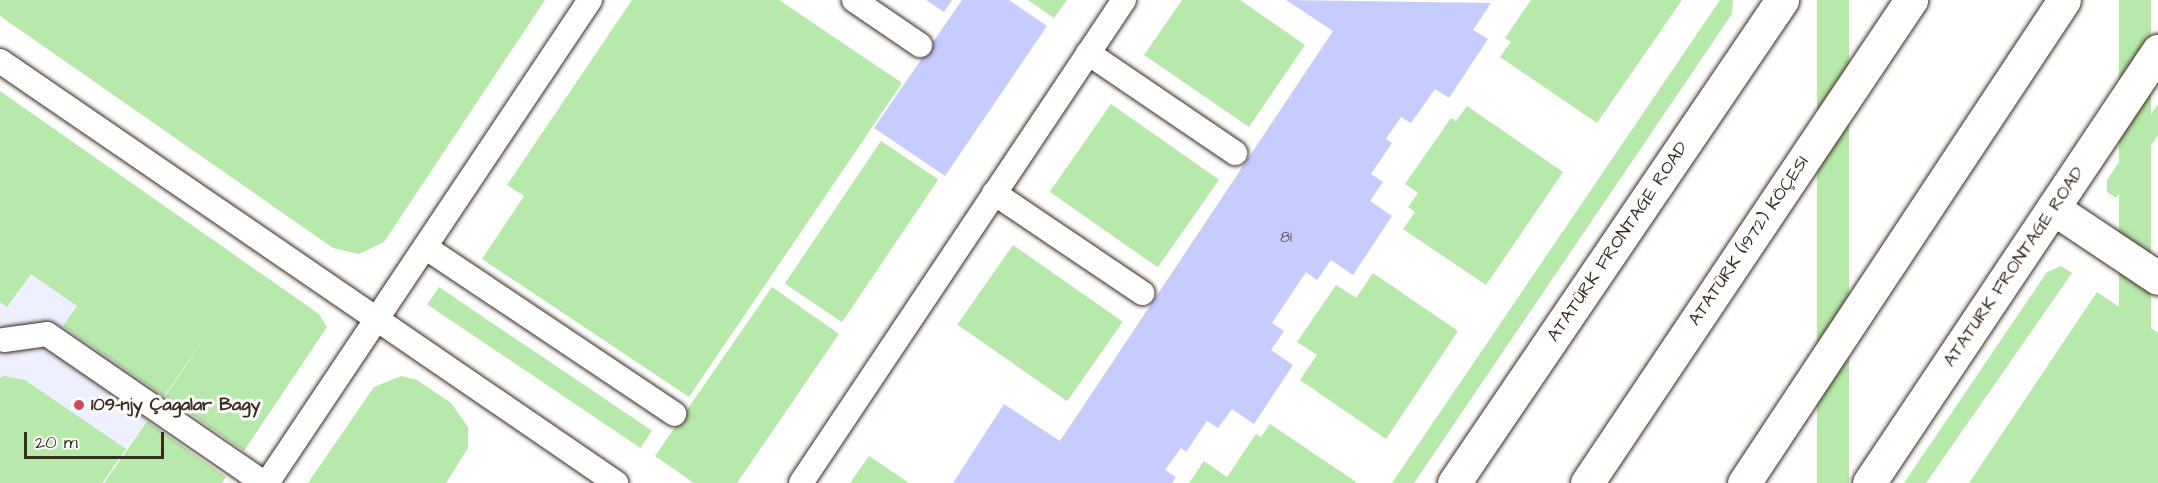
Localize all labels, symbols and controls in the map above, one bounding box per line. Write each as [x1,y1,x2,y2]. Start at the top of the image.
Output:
street label: ATATÜRK FRONTAGE ROAD [1543,138,1693,346]
street label: ATATÜRK (1972) KÖÇESI [1684,152,1814,330]
street label: ATATURK FRONTAGE ROAD [1939,163,2089,371]
house number: 81 [1280,229,1292,247]
place label: 109-njy Çagalar Bagy [91,394,260,416]
marker: 109-njy Çagalar Bagy [72,398,86,412]
scale bar [27,420,166,458]
text: 20 m [35,430,78,455]

